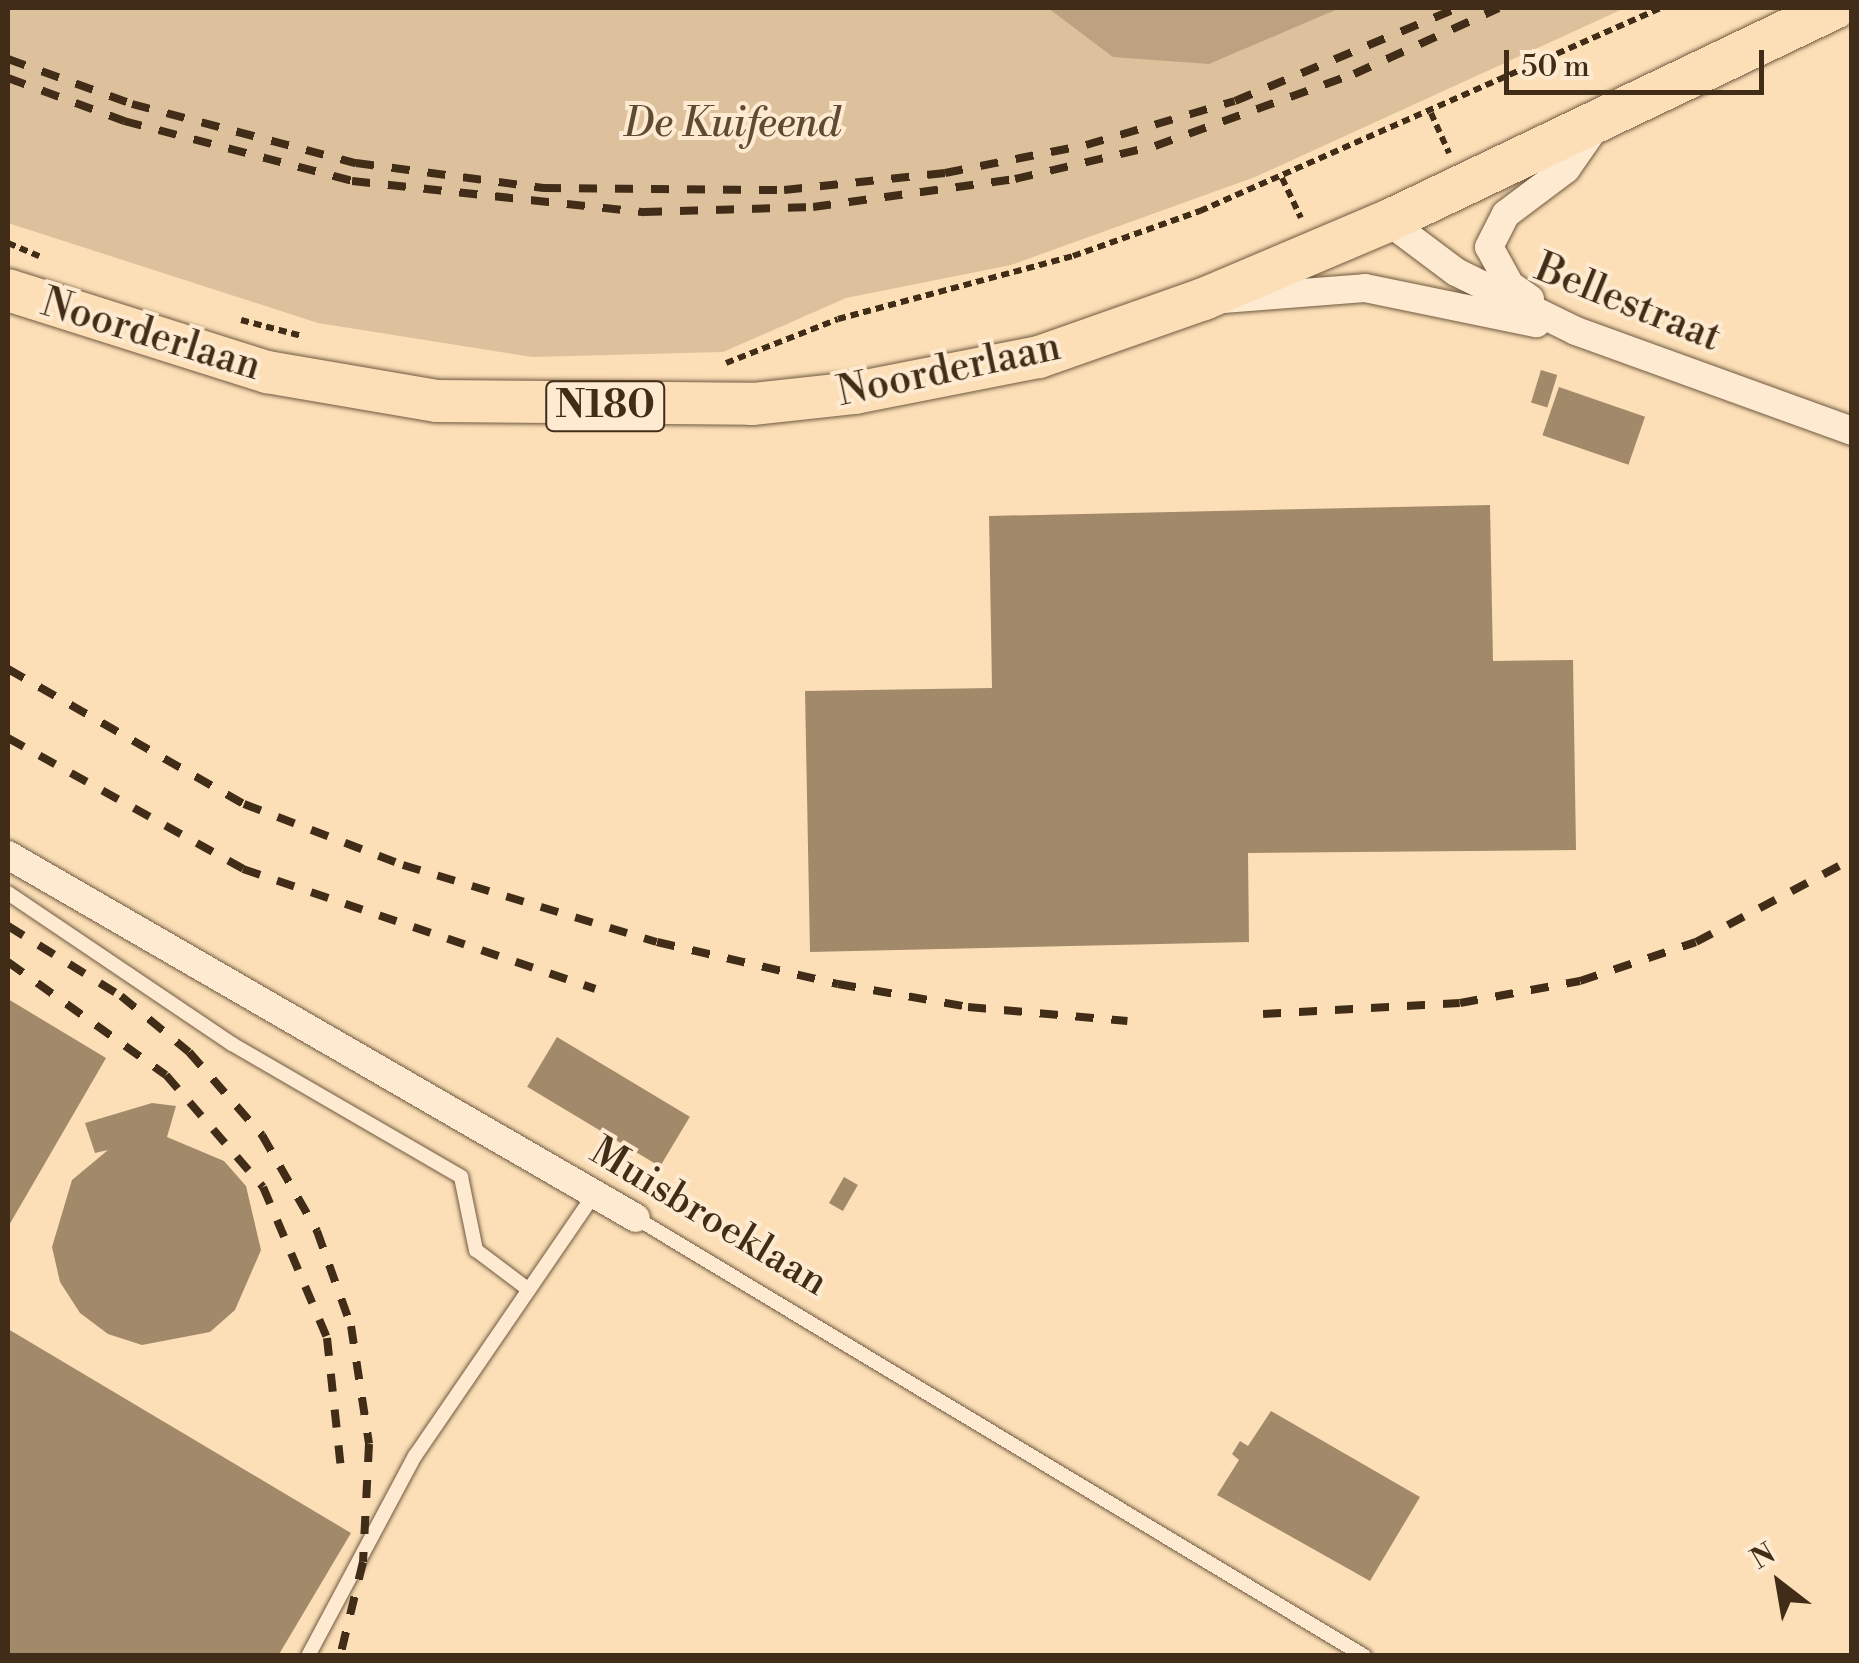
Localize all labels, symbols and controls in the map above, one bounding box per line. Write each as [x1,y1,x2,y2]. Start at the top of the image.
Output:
scale bar [1509,30,1769,92]
text: 50 m [1521,48,1590,86]
park label: De Kuifeend [624,100,840,148]
street label: Bellestraat [1528,244,1728,362]
street label: Noorderlaan [35,279,267,391]
street label: Noorderlaan [833,323,1065,417]
road number: N180 [545,373,665,439]
street label: Muisbroeklaan [582,1127,836,1307]
north arrow [1729,1533,1829,1633]
text: N [1745,1536,1782,1578]

